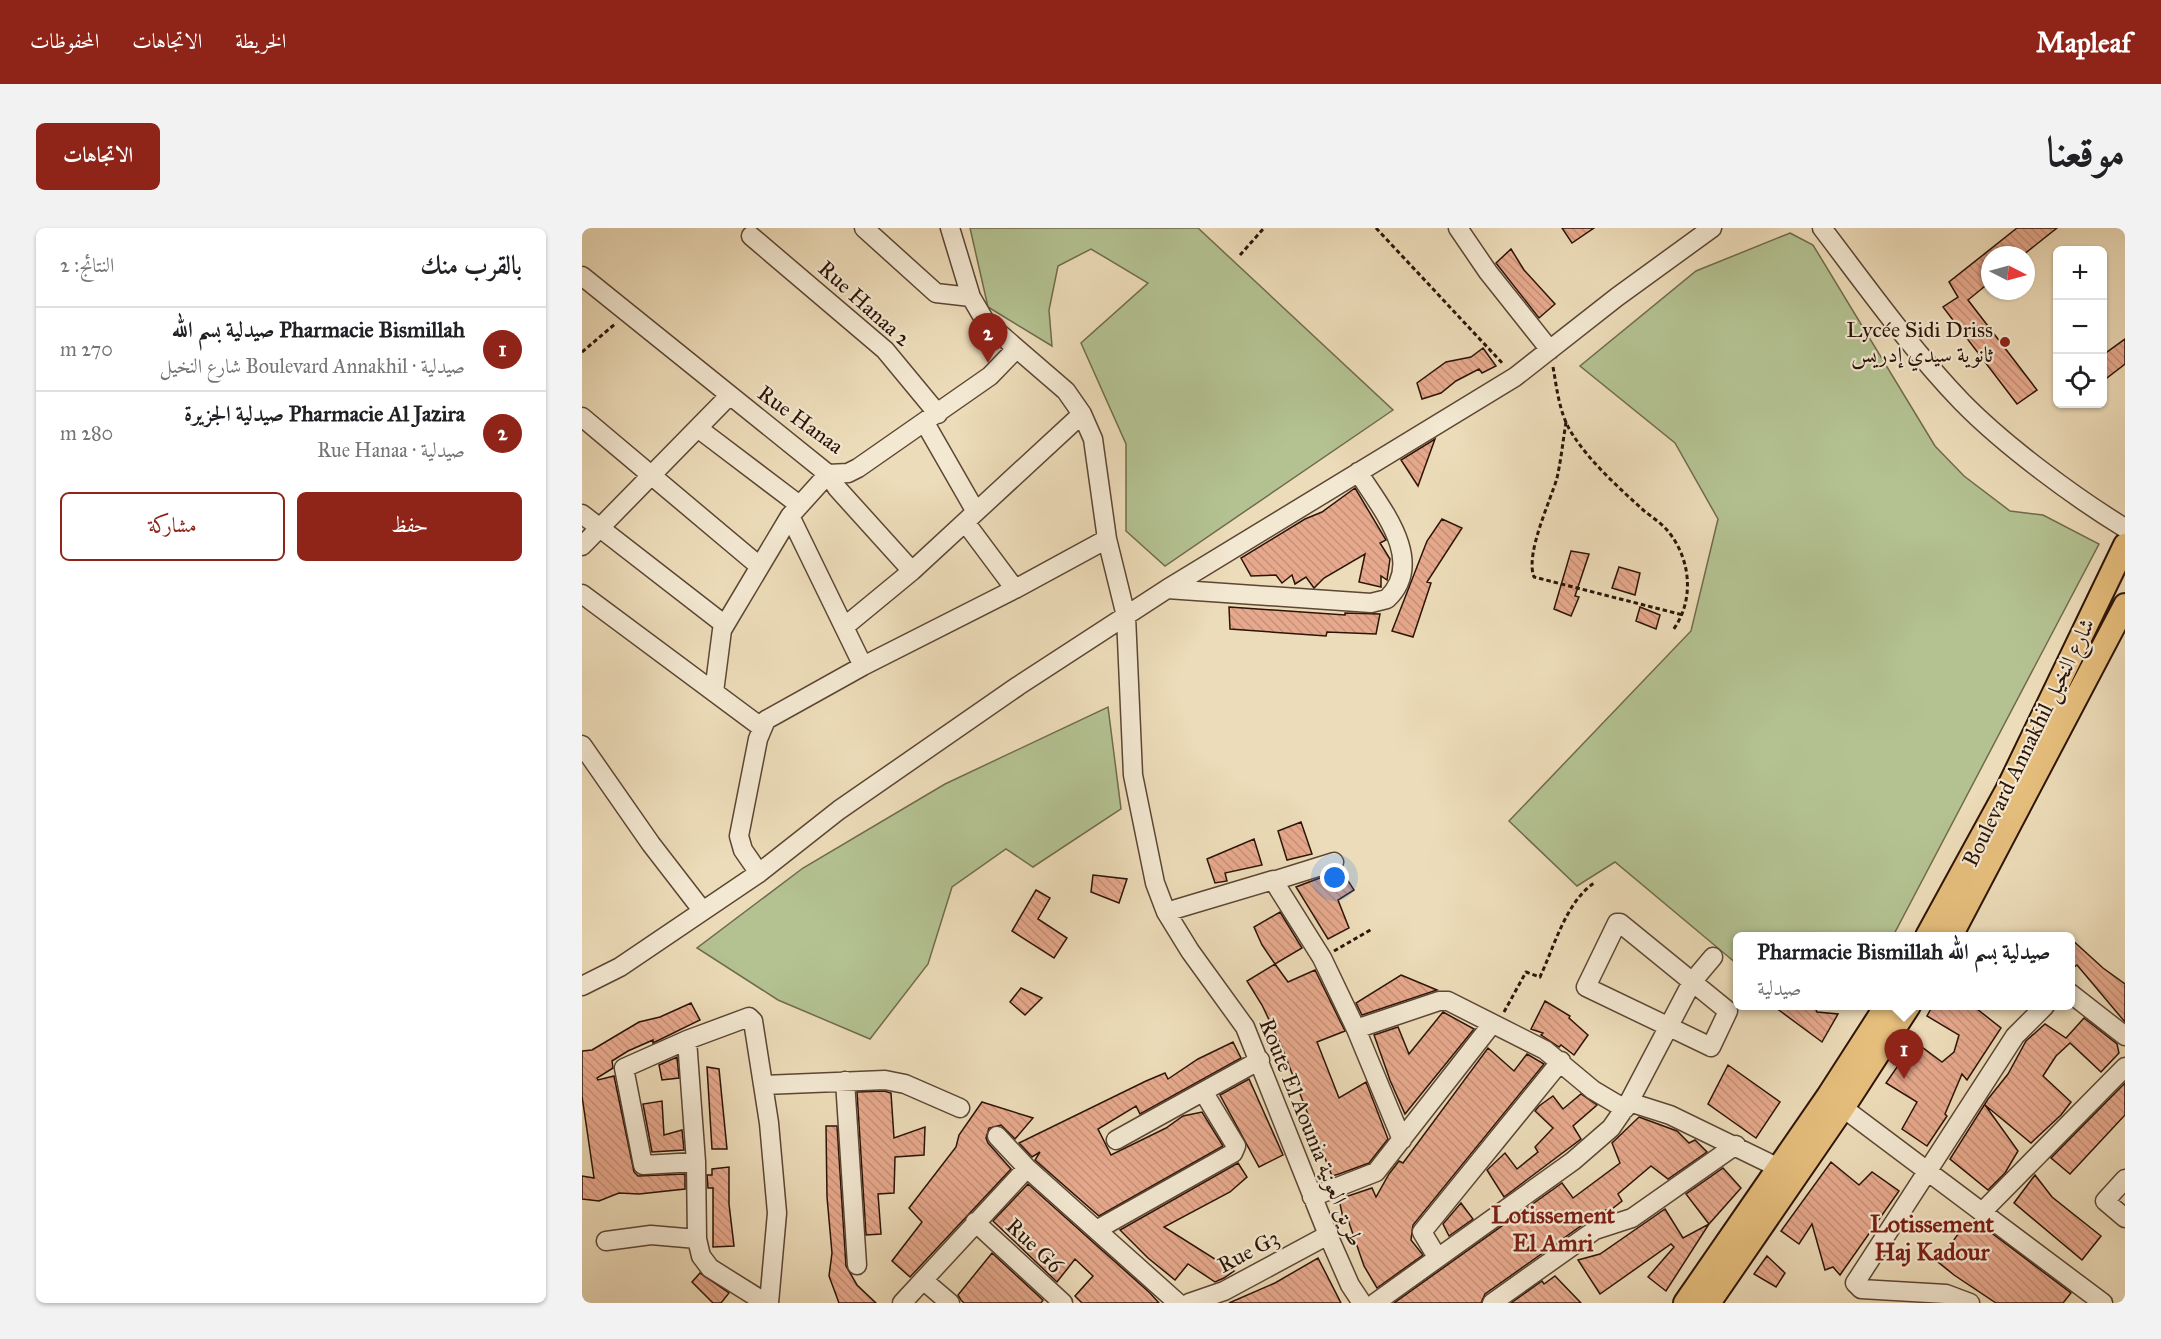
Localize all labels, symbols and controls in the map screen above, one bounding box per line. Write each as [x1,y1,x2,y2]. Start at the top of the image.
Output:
text: Mapleaf [2036,25,2131,60]
text: المحفوظات [30,28,99,54]
text: الاتجاهات [132,28,202,54]
text: الخريطة [235,28,286,54]
button: الاتجاهات [36,123,160,190]
text: موقعنا [2047,126,2125,178]
north arrow [1981,246,2035,300]
map controls [2053,246,2107,408]
button: + [2053,246,2107,300]
text: بالقرب منك [420,249,522,281]
text: النتائج: 2 [60,253,114,277]
street label: Rue Hanaa 2 [813,255,917,352]
button: − [2053,300,2107,354]
pin: 2 [968,314,1008,363]
text: Pharmacie Bismillah صيدلية بسم الله [172,316,465,343]
place label: Lycée Sidi Driss ثانوية سيدي إدريس [1846,316,1994,372]
marker: Lycée Sidi Driss ثانوية سيدي إدريس [1998,335,2012,349]
text: 270 m [60,337,113,361]
text: 1 [499,337,506,361]
text: صيدلية · Boulevard Annakhil شارع النخيل [159,354,465,378]
button: locate [2053,354,2107,408]
street label: Rue Hanaa [752,379,850,460]
text: Pharmacie Al Jazira صيدلية الجزيرة [184,400,465,427]
text: 280 m [60,421,113,445]
text: 2 [498,421,507,445]
text: صيدلية · Rue Hanaa [317,438,465,462]
button: مشاركة [60,492,285,561]
button: حفظ [297,492,522,561]
street label: Boulevard Annakhil شارع النخيل [1956,614,2105,873]
your location [1320,863,1349,892]
popup [1733,932,2075,1010]
text: Pharmacie Bismillah صيدلية بسم الله [1757,938,2051,965]
text: صيدلية [1757,976,1802,1000]
street label: Route El Aounia طريق العونية [1253,1014,1370,1250]
pin: 1 [1884,1030,1924,1079]
district label: Lotissement El Amri [1491,1200,1616,1258]
district label: Lotissement Haj Kadour [1870,1209,1995,1267]
street label: Rue G6 [1000,1212,1069,1279]
street label: Rue G3 [1213,1224,1284,1279]

